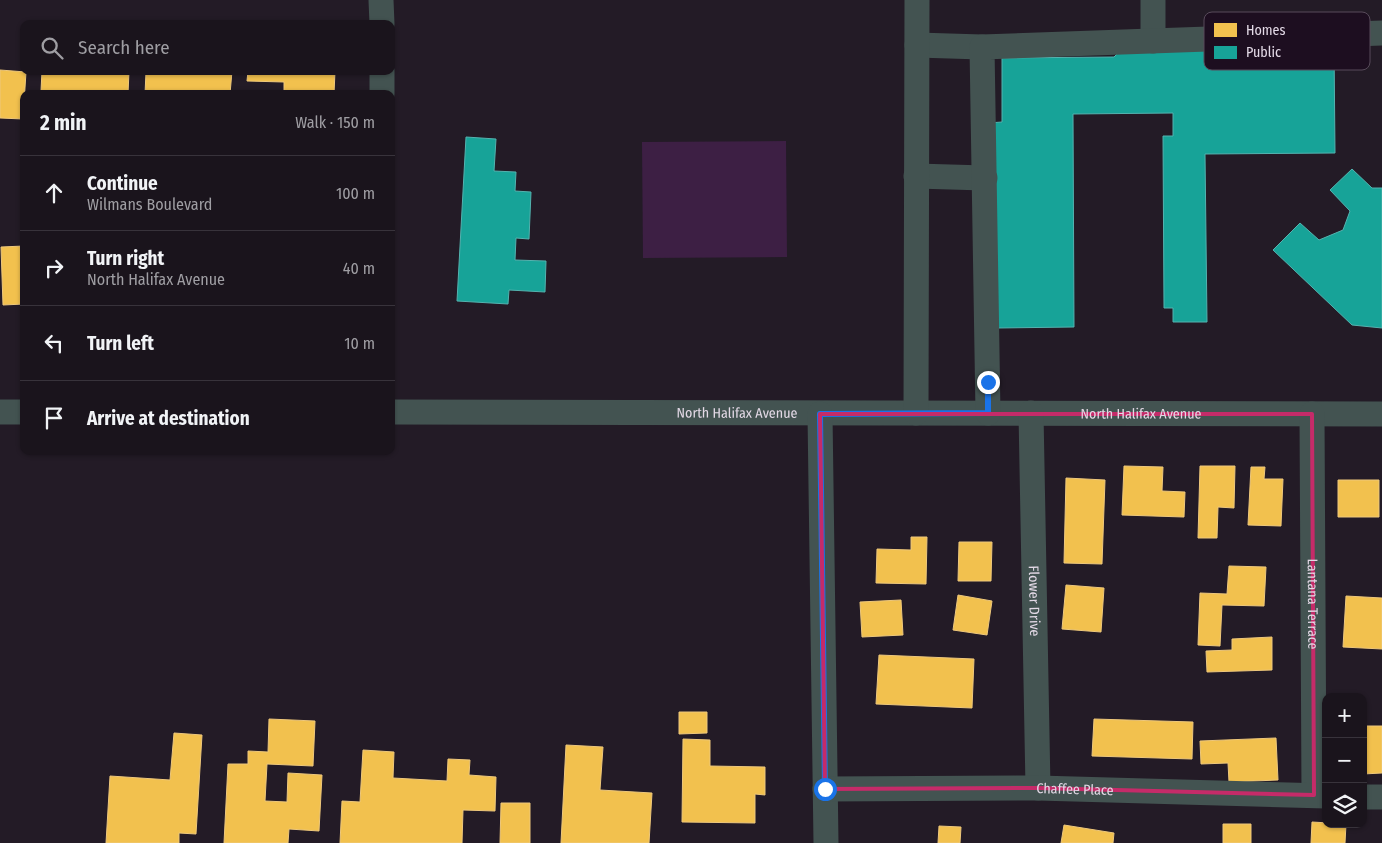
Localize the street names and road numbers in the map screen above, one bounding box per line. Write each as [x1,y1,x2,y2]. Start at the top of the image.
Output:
street label: North Halifax Avenue [677,405,798,422]
street label: North Halifax Avenue [1081,405,1202,423]
street label: Lantana Terrace [1304,559,1321,650]
street label: Flower Drive [1025,565,1043,637]
street label: Chaffee Place [1036,780,1114,799]

